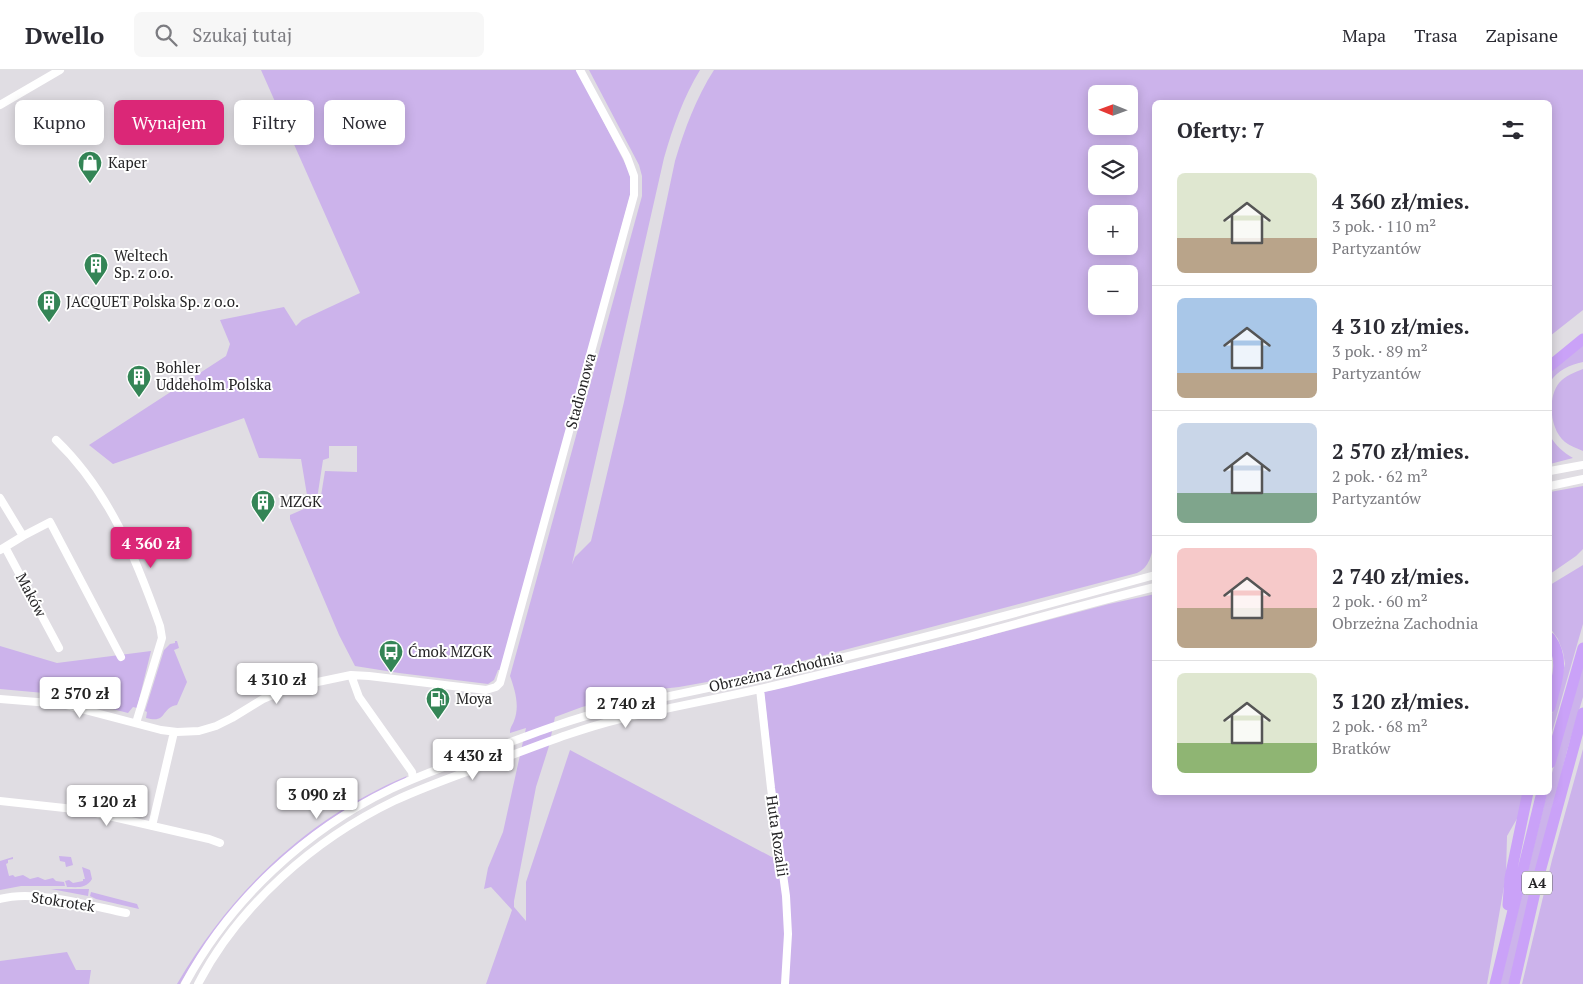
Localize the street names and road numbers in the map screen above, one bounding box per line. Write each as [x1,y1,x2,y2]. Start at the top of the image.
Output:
street label: Stadionowa [560,350,600,431]
street label: Maków [12,569,52,621]
street label: Obrzeżna Zachodnia [707,646,845,696]
street label: Huta Rozalii [762,794,794,878]
road number: A4 [1522,871,1552,894]
street label: Stokrotek [30,886,97,916]

